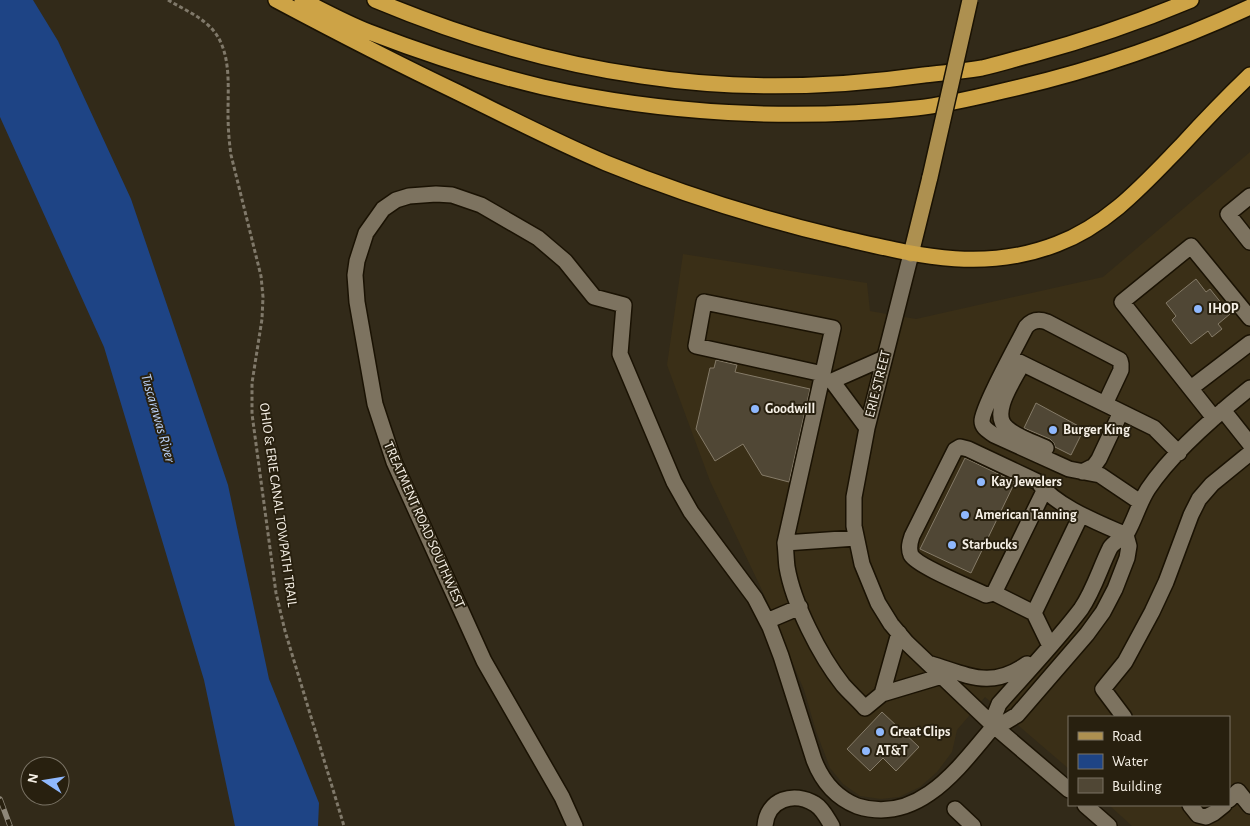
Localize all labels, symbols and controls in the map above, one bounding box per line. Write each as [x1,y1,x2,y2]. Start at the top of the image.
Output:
place label: IHOP [1208,302,1239,316]
marker: IHOP [1192,303,1204,315]
street label: ERIE STREET [863,349,893,419]
water label: Tuscarawas River [138,372,178,465]
street label: OHIO & ERIE CANAL TOWPATH TRAIL [257,402,299,608]
place label: Goodwill [765,402,815,416]
marker: Goodwill [749,403,761,415]
place label: Burger King [1063,423,1131,437]
marker: Burger King [1047,424,1059,436]
street label: TREATMENT ROAD SOUTHWEST [381,440,467,610]
place label: Kay Jewelers [991,475,1062,489]
marker: Kay Jewelers [975,476,987,488]
place label: American Tanning [975,508,1078,522]
marker: American Tanning [959,509,971,521]
place label: Starbucks [962,538,1017,552]
marker: Starbucks [946,539,958,551]
legend [1068,716,1230,806]
place label: Great Clips [890,725,950,739]
marker: Great Clips [874,726,886,738]
text: Road [1112,729,1142,744]
place label: AT&T [876,744,908,758]
marker: AT&T [860,745,872,757]
text: Water [1112,754,1148,769]
north arrow [20,756,70,806]
text: N [25,772,41,785]
text: Building [1112,779,1162,794]

